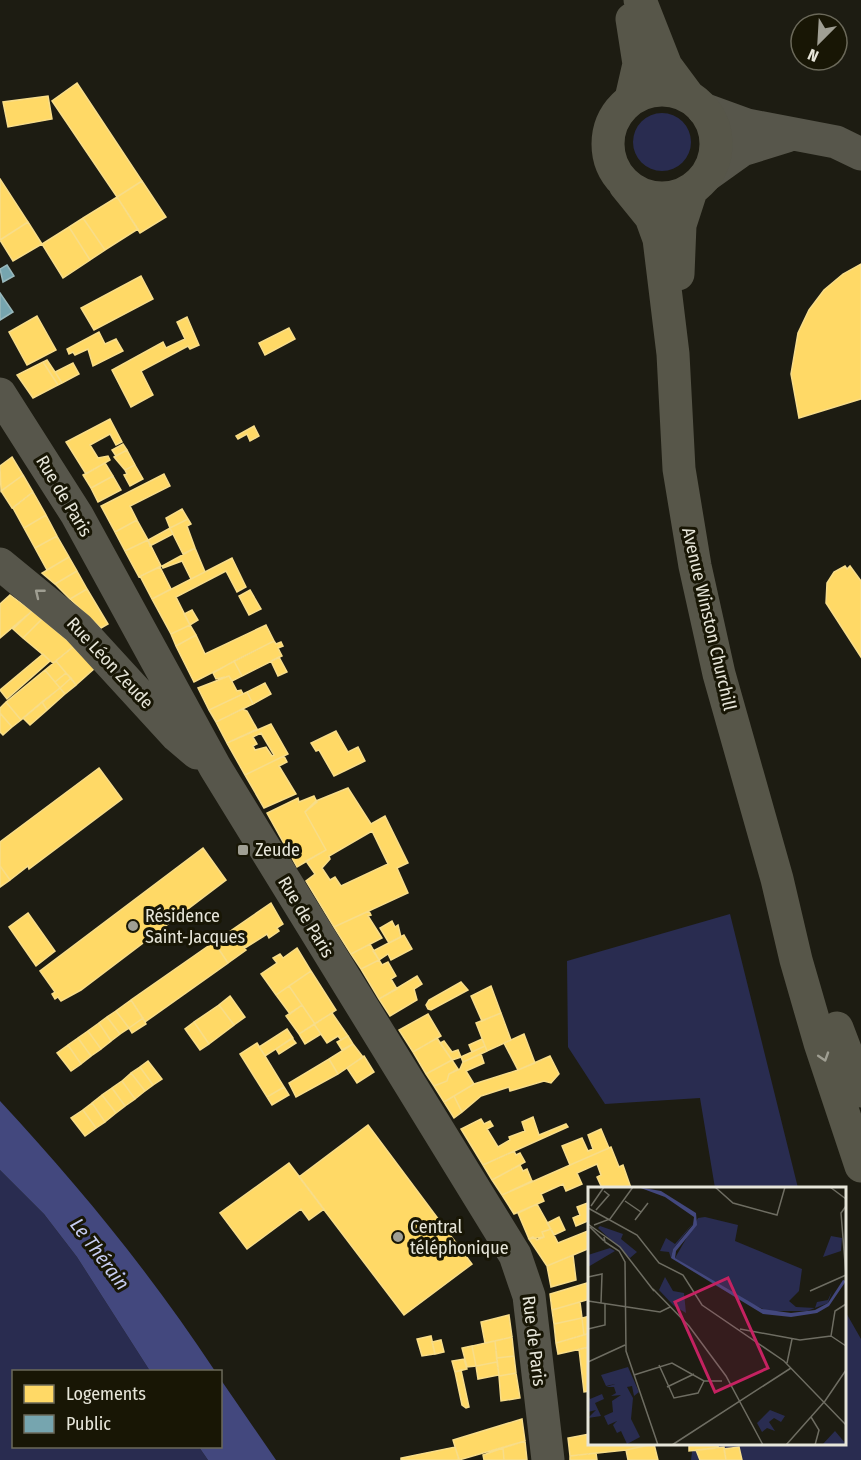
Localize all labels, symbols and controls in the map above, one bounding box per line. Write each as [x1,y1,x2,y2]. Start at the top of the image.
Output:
north arrow [789,12,849,72]
text: N [805,45,821,66]
street label: Rue de Paris [31,451,97,541]
street label: Avenue Winston Churchill [677,525,741,713]
one-way arrow [35,590,46,601]
street label: Rue Léon Zeude [62,613,158,713]
place label: Zeude [255,839,300,861]
marker: Zeude [236,843,250,857]
street label: Rue de Paris [273,872,339,962]
place label: Résidence Saint-Jacques [145,905,245,948]
marker: Résidence Saint-Jacques [126,919,140,933]
one-way arrow [817,1051,830,1062]
inset map [588,1187,846,1445]
water label: Le Thérain [65,1213,135,1295]
place label: Central téléphonique [410,1216,509,1259]
marker: Central téléphonique [391,1230,405,1244]
street label: Rue de Paris [518,1295,550,1388]
legend [12,1370,222,1448]
text: Logements [66,1383,146,1405]
text: Public [66,1413,111,1435]

